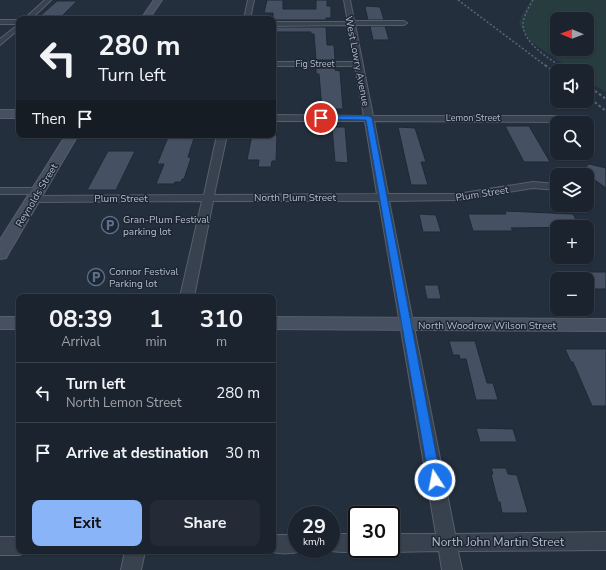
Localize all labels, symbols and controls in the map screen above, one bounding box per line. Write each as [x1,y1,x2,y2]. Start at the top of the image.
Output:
north arrow [550,12,594,56]
map controls [550,12,594,316]
street label: West Lowry Avenue [341,15,373,107]
text: 280 m [98,27,181,65]
icon: left [32,32,84,84]
street label: Fig Street [295,58,335,70]
text: Turn left [98,63,166,87]
button: sound [550,64,594,108]
pin [304,101,338,135]
icon: arrive [310,107,332,129]
icon: arrive [74,108,96,130]
text: Then [32,109,66,129]
street label: Lemon Street [446,112,501,124]
button: search [550,116,594,160]
street label: Reynolds Street [12,161,62,230]
button: layers [550,168,594,212]
street label: Plum Street [455,183,510,205]
street label: North Plum Street [254,191,336,205]
street label: Plum Street [94,192,148,206]
place label: Gran-Plum Festival parking lot [123,213,210,239]
parking icon: Gran-Plum Festival parking lot [100,215,120,235]
button: + [550,220,594,264]
place label: Connor Festival Parking lot [109,265,179,291]
parking icon: Connor Festival Parking lot [86,267,106,287]
button: − [550,272,594,316]
text: 08:39 [49,303,112,335]
text: 1 [149,303,163,335]
text: 310 [200,303,243,335]
street label: North Woodrow Wilson Street [418,319,557,333]
text: Arrival [61,333,100,351]
text: min [145,333,167,351]
text: m [216,333,227,351]
text: Turn left [66,374,125,394]
icon: left [32,382,54,404]
text: 280 m [216,383,260,403]
text: North Lemon Street [66,394,182,412]
icon: arrive [32,442,54,464]
text: Arrive at destination [66,443,209,463]
text: 30 m [225,443,260,463]
position arrow [414,459,456,501]
button: Exit [32,500,142,546]
button: Share [150,500,260,546]
speed limit sign: 30 [348,506,400,558]
text: 29 [302,513,326,540]
street label: North John Martin Street [432,534,565,550]
text: km/h [303,535,325,549]

